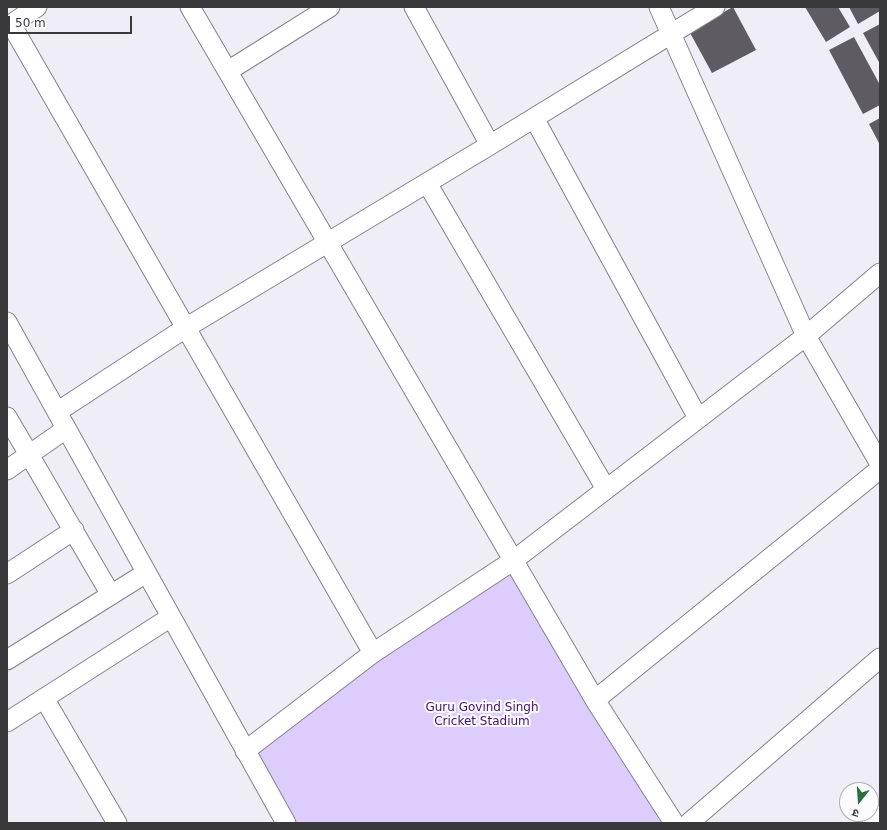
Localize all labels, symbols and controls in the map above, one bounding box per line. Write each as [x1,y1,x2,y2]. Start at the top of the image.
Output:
scale bar [10,8,134,34]
text: 50 m [15,16,46,30]
park label: Guru Govind Singh Cricket Stadium [425,701,539,729]
north arrow [839,782,879,822]
text: उ [851,806,861,820]

